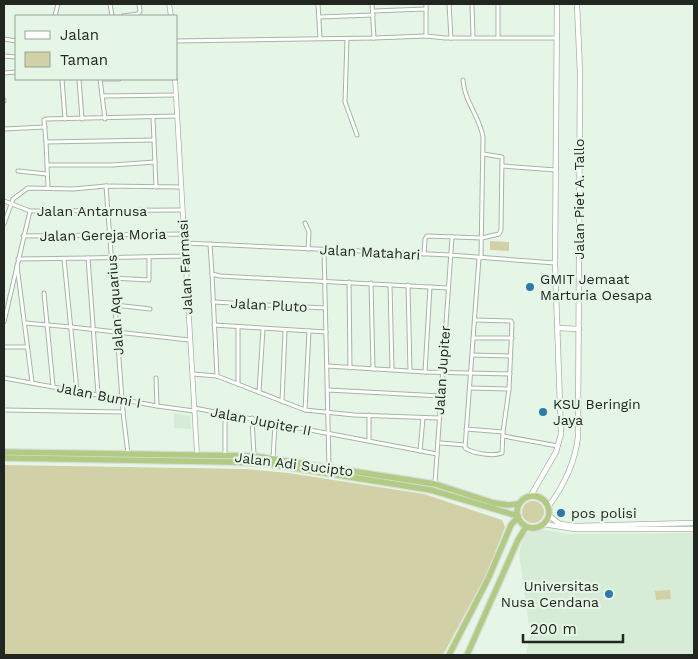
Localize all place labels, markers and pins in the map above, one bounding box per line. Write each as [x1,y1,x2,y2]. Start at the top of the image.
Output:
place label: GMIT Jemaat Marturia Oesapa [540,271,652,303]
marker: GMIT Jemaat Marturia Oesapa [524,281,536,293]
place label: KSU Beringin Jaya [553,396,641,428]
marker: KSU Beringin Jaya [537,406,549,418]
place label: pos polisi [571,505,637,521]
marker: pos polisi [555,507,567,519]
place label: Universitas Nusa Cendana [501,578,599,610]
marker: Universitas Nusa Cendana [603,588,615,600]

